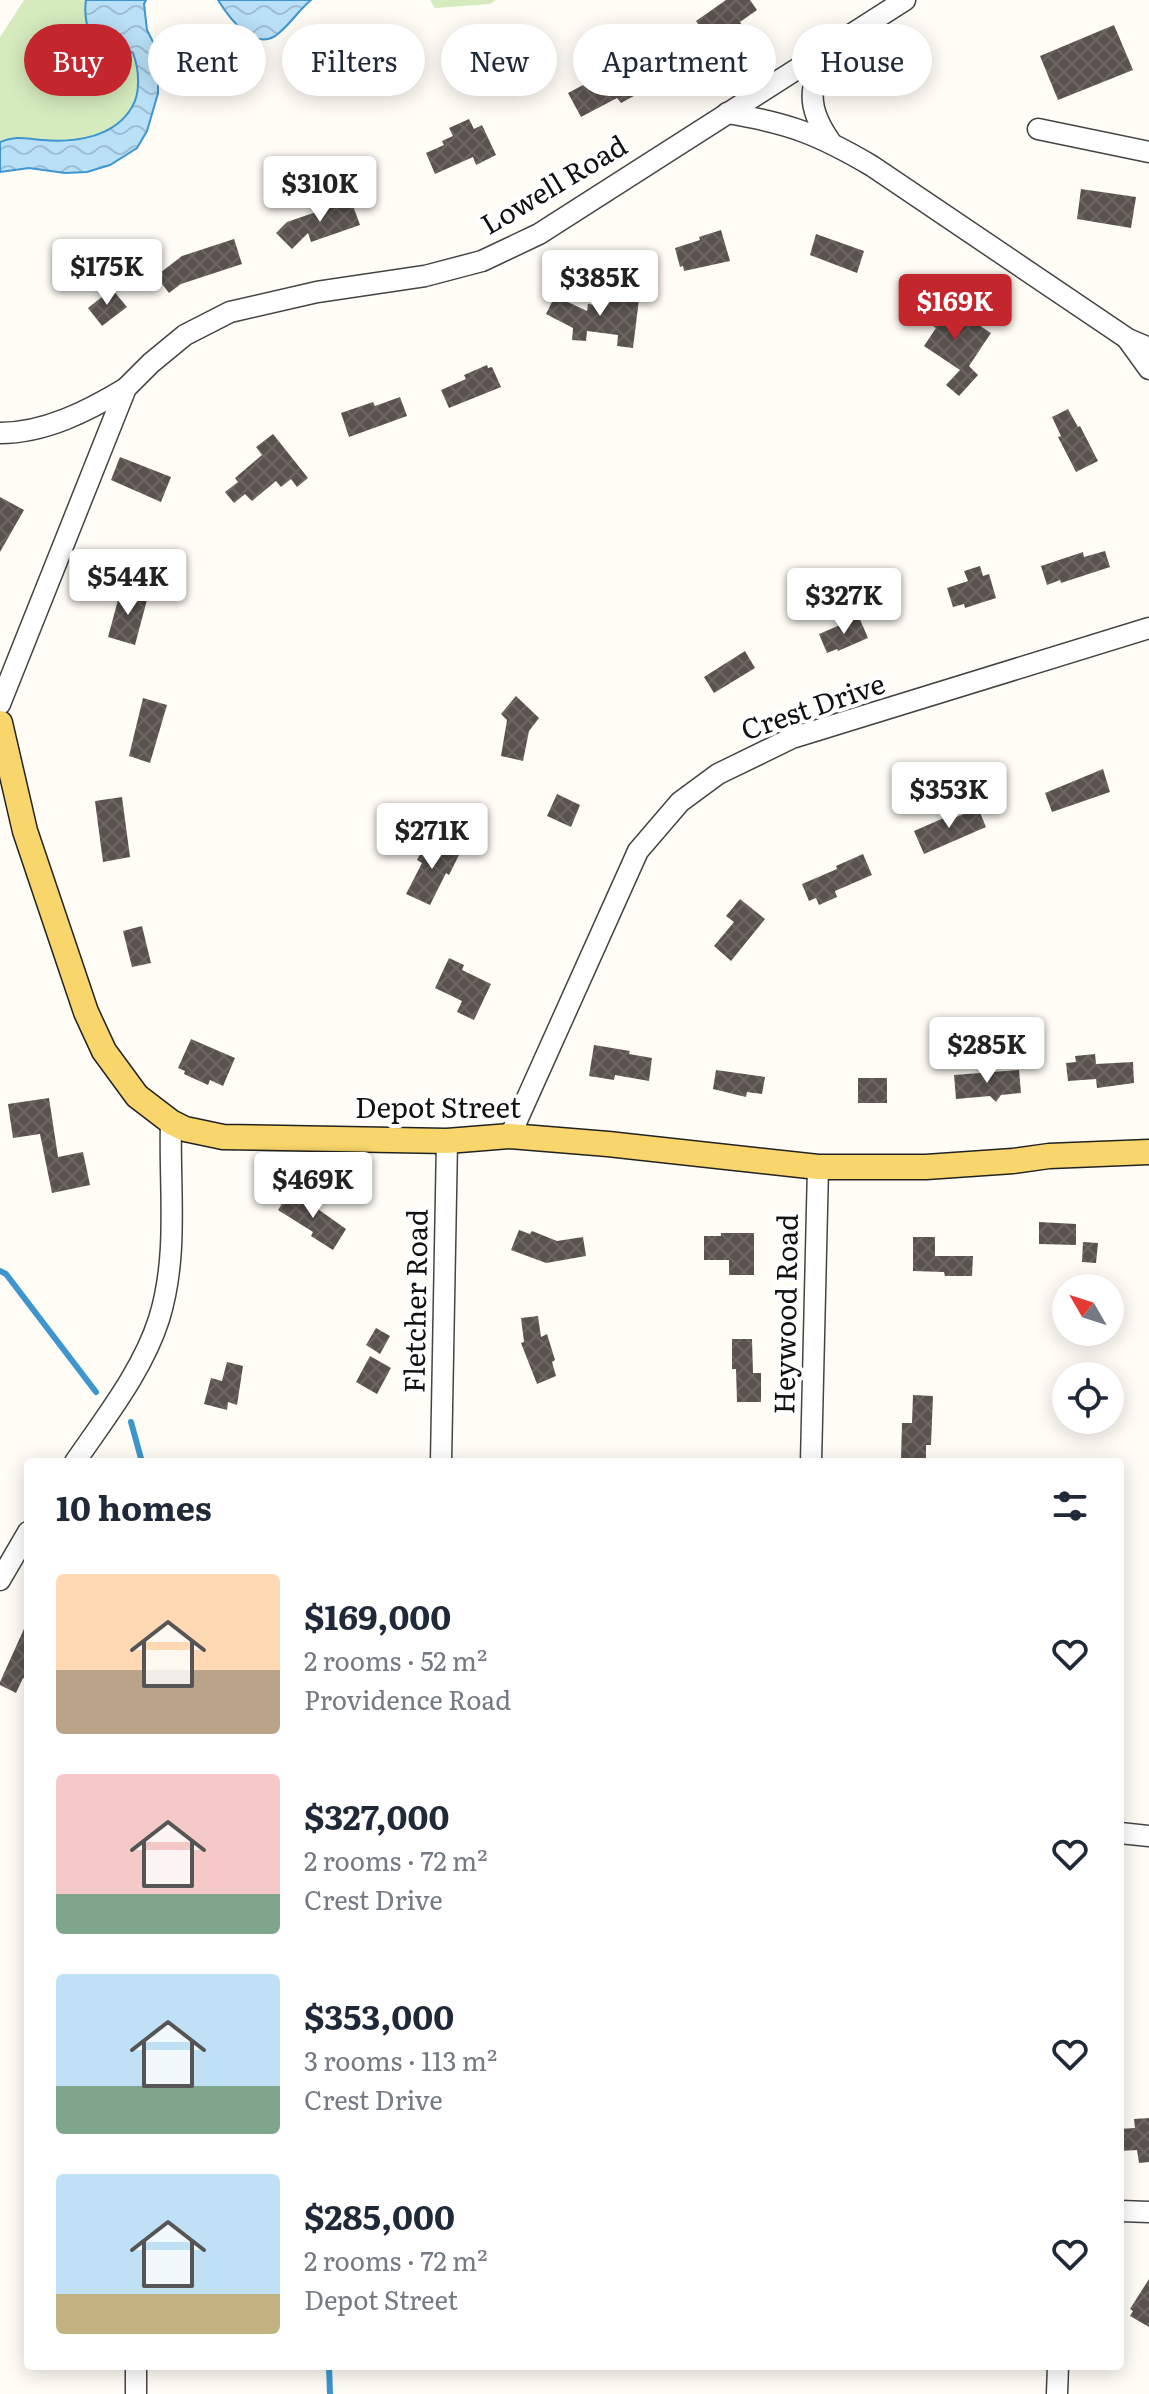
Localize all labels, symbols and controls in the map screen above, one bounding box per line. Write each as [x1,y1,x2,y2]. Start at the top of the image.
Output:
chip: Buy [24,24,132,96]
chip: Rent [148,24,266,96]
chip: Filters [282,24,425,96]
chip: New [441,24,557,96]
chip: Apartment [573,24,776,96]
chip: House [792,24,932,96]
street label: Lowell Road [472,123,634,244]
pin: $310K [264,156,376,224]
text: $310K [281,162,359,201]
pin: $175K [51,239,163,307]
text: $175K [70,245,144,284]
pin: $385K [544,250,656,318]
text: $385K [560,256,640,295]
pin: $169K [899,274,1011,342]
text: $169K [917,280,993,319]
pin: $544K [72,549,184,617]
text: $544K [87,555,169,594]
pin: $327K [788,568,900,636]
text: $327K [805,574,883,613]
street label: Crest Drive [735,661,890,749]
pin: $353K [893,762,1005,830]
text: $353K [910,768,988,807]
pin: $271K [376,803,488,871]
text: $271K [395,809,469,848]
pin: $285K [931,1017,1043,1085]
text: $285K [947,1023,1027,1062]
street label: Depot Street [355,1085,522,1127]
pin: $469K [257,1152,369,1220]
text: $469K [272,1158,354,1197]
street label: Fletcher Road [391,1209,437,1393]
street label: Heywood Road [761,1213,807,1415]
north arrow [1052,1274,1124,1346]
map controls [1052,1274,1124,1434]
button: locate [1052,1362,1124,1434]
text: 10 homes [56,1481,212,1531]
icon: filters [1048,1484,1092,1528]
text: $169,000 [304,1590,451,1640]
icon: home [120,1606,216,1702]
icon: heart [1048,1632,1092,1676]
text: 2 rooms · 52 m² [304,1640,487,1679]
text: Providence Road [304,1679,511,1718]
text: $327,000 [304,1790,449,1840]
icon: home [120,1806,216,1902]
icon: heart [1048,1832,1092,1876]
text: 2 rooms · 72 m² [304,1840,488,1879]
text: Crest Drive [304,1879,443,1918]
text: $353,000 [304,1990,454,2040]
icon: home [120,2006,216,2102]
icon: heart [1048,2032,1092,2076]
text: 3 rooms · 113 m² [304,2040,497,2079]
text: Crest Drive [304,2079,443,2118]
text: $285,000 [304,2190,455,2240]
icon: home [120,2206,216,2302]
icon: heart [1048,2232,1092,2276]
text: 2 rooms · 72 m² [304,2240,488,2279]
text: Depot Street [304,2279,458,2318]

